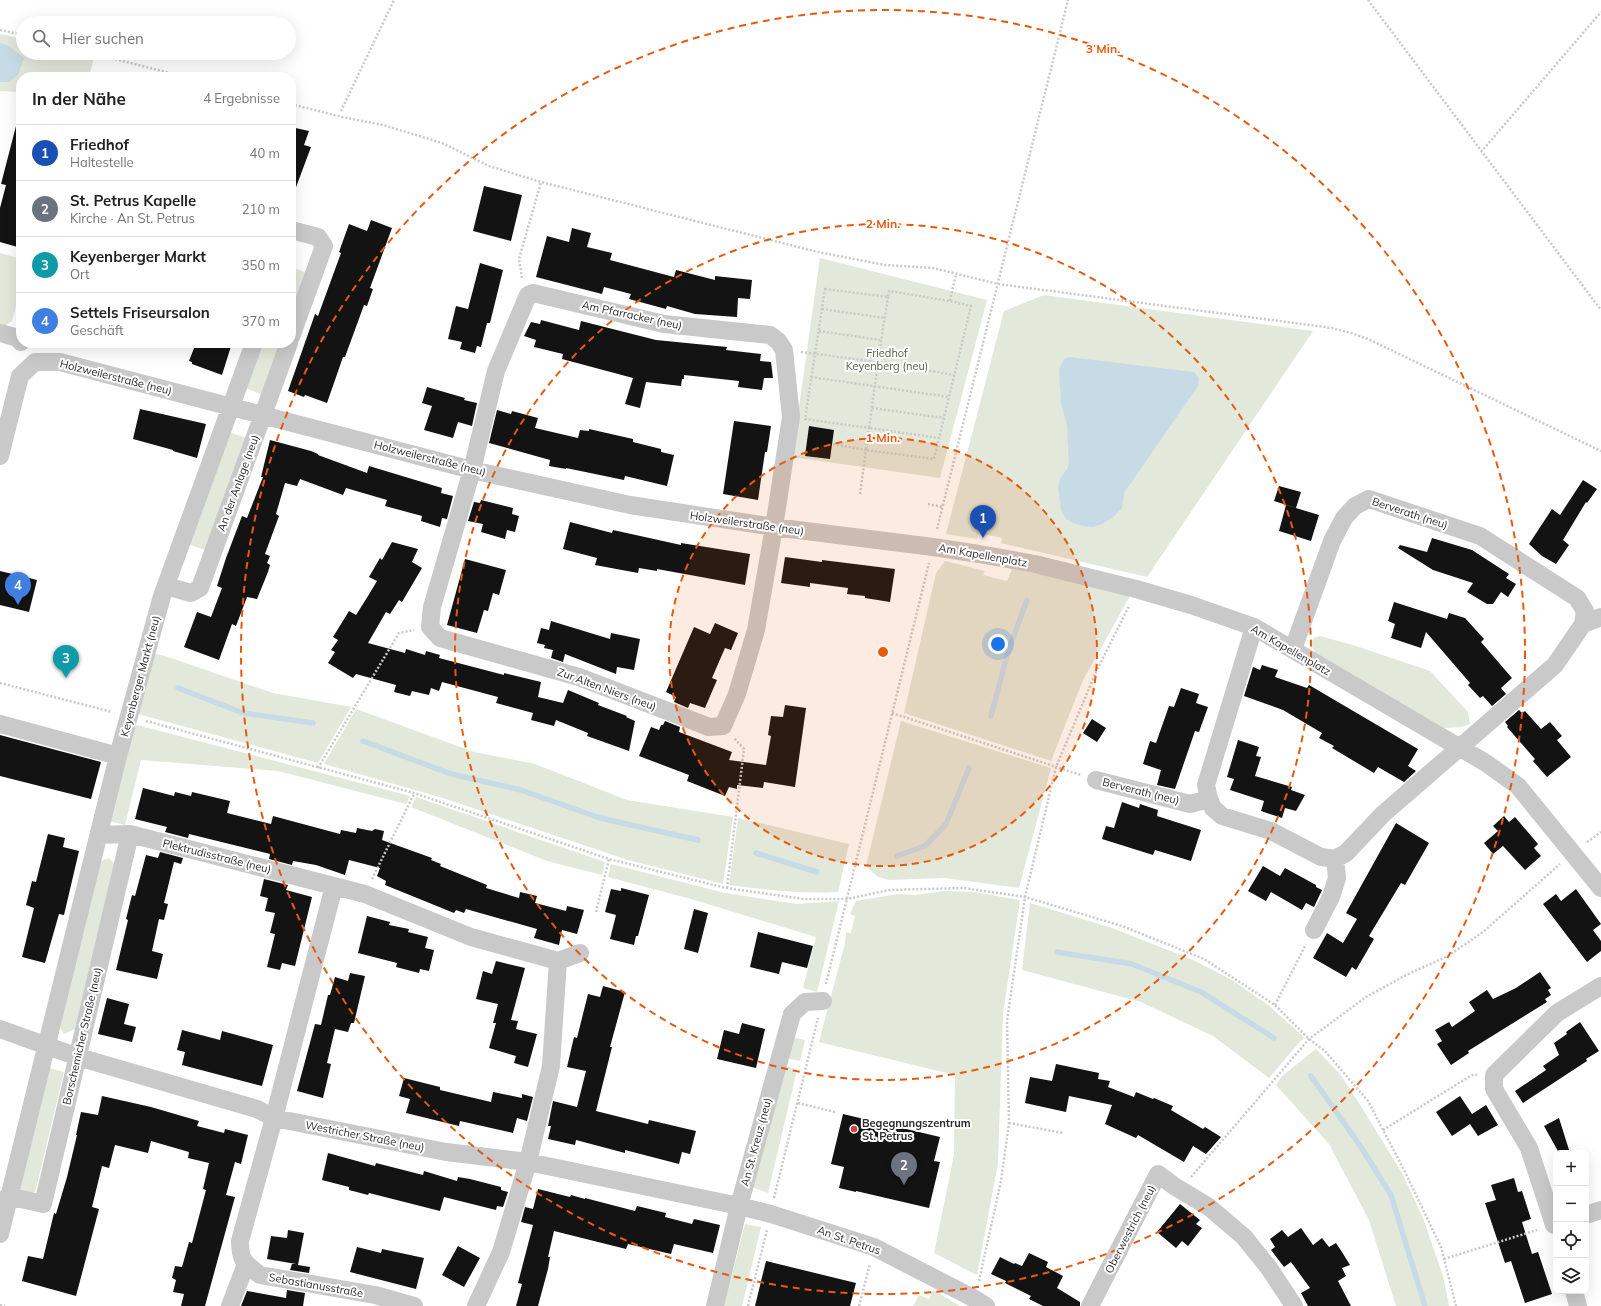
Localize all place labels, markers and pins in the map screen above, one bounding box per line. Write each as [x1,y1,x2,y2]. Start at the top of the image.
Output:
pin: 1 [970,505,996,538]
pin: 4 [5,572,31,605]
pin: 3 [53,645,79,678]
centre of rings [876,645,890,659]
place label: Begegnungszentrum St. Petrus [862,1116,971,1143]
marker: Begegnungszentrum St. Petrus [849,1124,859,1134]
pin: 2 [891,1152,917,1185]

